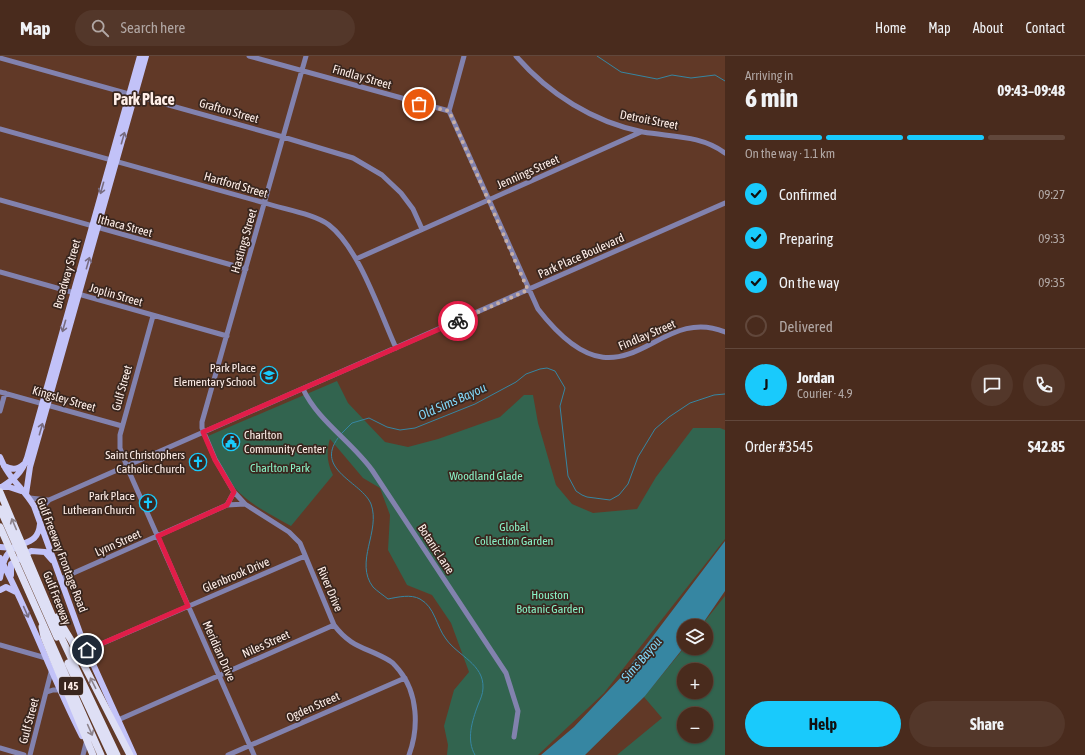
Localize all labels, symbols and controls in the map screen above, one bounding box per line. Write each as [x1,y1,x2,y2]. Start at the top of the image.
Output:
search box [75,10,355,46]
text: Map [20,17,51,39]
icon: search [89,17,111,39]
text: Search here [121,19,185,36]
text: Home [875,20,906,36]
text: Map [928,20,951,36]
text: About [973,20,1004,36]
text: Contact [1026,20,1065,36]
street label: Findlay Street [331,62,394,92]
text: Arriving in [745,68,793,83]
text: 09:43–09:48 [997,82,1065,99]
text: 6 min [745,83,798,113]
pin [402,87,436,121]
district label: Park Place [113,90,175,108]
icon: bag [408,93,430,115]
street label: Grafton Street [198,96,261,126]
street label: Detroit Street [619,107,680,133]
one-way arrow [120,132,127,145]
text: On the way · 1.1 km [745,146,835,161]
street label: Jennings Street [495,152,562,192]
street label: Hartford Street [203,169,270,201]
one-way arrow [98,181,105,194]
icon: check [745,183,767,205]
text: Confirmed [779,186,837,203]
text: 09:27 [1038,187,1065,202]
street label: Hastings Street [228,207,260,275]
street label: Ithaca Street [96,212,154,240]
icon: check [745,227,767,249]
text: Preparing [779,230,833,247]
street label: Park Place Boulevard [536,231,626,281]
text: 09:33 [1038,231,1065,246]
street label: Broadway Street [50,237,84,310]
one-way arrow [85,257,92,270]
icon: check [745,271,767,293]
text: On the way [779,274,840,291]
text: 09:35 [1038,275,1065,290]
street label: Joplin Street [88,281,145,309]
courier [438,301,478,341]
icon: bike [447,310,469,332]
street label: Findlay Street [616,316,678,353]
text: Delivered [779,318,833,335]
one-way arrow [60,320,67,333]
place label: Park Place Elementary School [174,361,257,389]
street label: Gulf Street [109,363,135,412]
button: chat [971,364,1013,406]
button: phone [1023,364,1065,406]
school or university icon: Park Place Elementary School [259,365,279,385]
text: Jordan [797,369,835,386]
text: J [764,376,768,393]
water label: Old Sims Bayou [416,380,489,423]
street label: Kingsley Street [31,383,98,415]
text: Courier · 4.9 [797,386,853,401]
one-way arrow [38,422,45,435]
place label: Charlton Community Center [244,428,326,456]
public building icon: Charlton Community Center [221,432,241,452]
text: Order #3545 [745,438,813,455]
text: $42.85 [1028,438,1065,455]
place label: Saint Christophers Catholic Church [105,448,185,476]
church icon: Saint Christophers Catholic Church [188,452,208,472]
park label: Charlton Park [250,461,311,475]
park label: Woodland Glade [449,469,523,483]
place label: Park Place Lutheran Church [63,489,135,517]
church icon: Park Place Lutheran Church [138,493,158,513]
street label: Gulf Freeway Frontage Road [33,496,91,614]
one-way arrow [10,519,17,531]
park label: Global Collection Garden [475,520,553,548]
street label: Botanic Lane [415,521,457,577]
street label: Lynn Street [93,526,144,559]
street label: Glenbrook Drive [200,555,272,595]
street label: River Drive [314,564,346,614]
street label: Gulf Freeway [40,569,74,627]
park label: Houston Botanic Garden [516,588,584,616]
one-way arrow [23,606,31,618]
street label: Meridian Drive [199,619,239,683]
map controls [677,619,713,743]
button: layers [677,619,713,655]
street label: Niles Street [240,627,292,661]
pin [70,633,104,667]
water label: Sims Bayou [617,634,665,685]
icon: home [76,639,98,661]
button: + [677,663,713,699]
road number: I 45 [59,677,83,695]
one-way arrow [89,677,96,689]
street label: Ogden Street [284,689,342,725]
street label: Gulf Street [16,696,42,745]
button: Help [745,701,901,747]
button: Share [909,701,1065,747]
button: − [677,707,713,743]
one-way arrow [87,724,94,736]

